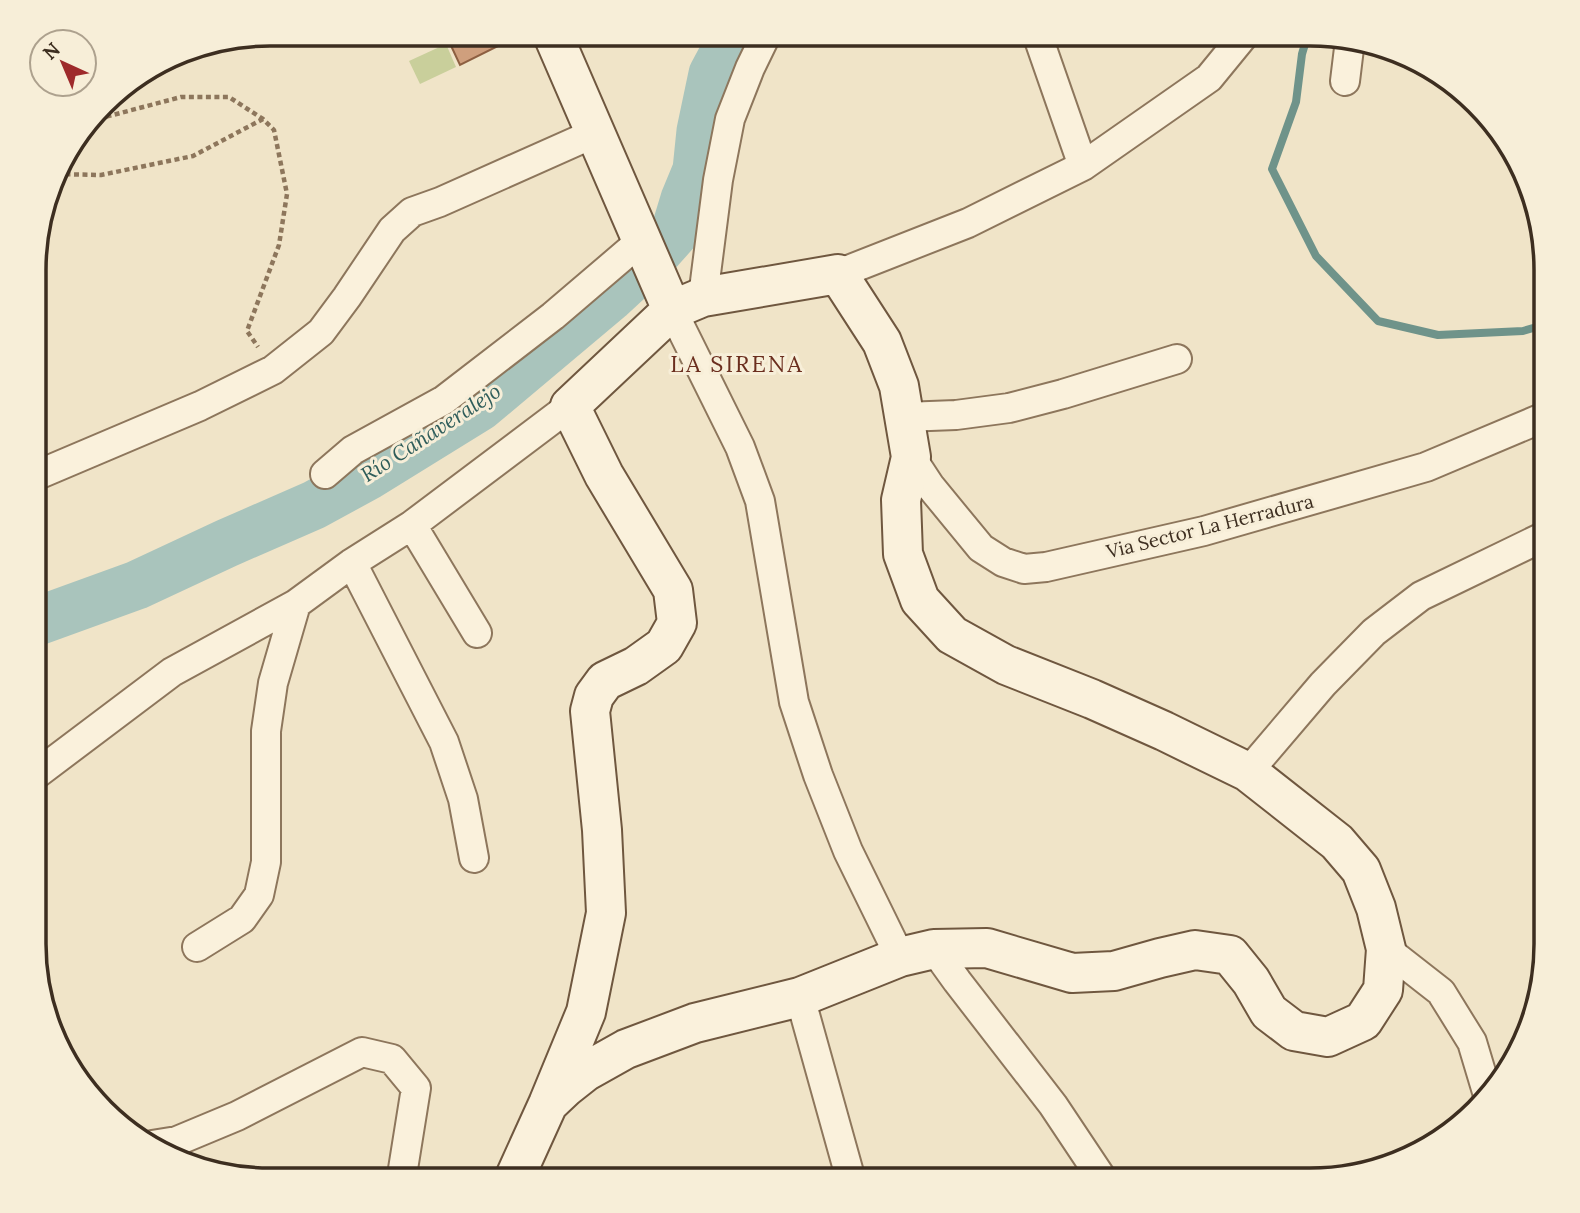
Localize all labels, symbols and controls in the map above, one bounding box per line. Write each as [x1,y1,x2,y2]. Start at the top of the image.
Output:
north arrow [28,28,98,98]
text: N [38,37,65,65]
district label: LA SIRENA [670,349,804,378]
water label: Río Cañaveralejo [356,377,506,488]
street label: Via Sector La Herradura [1103,489,1316,564]

